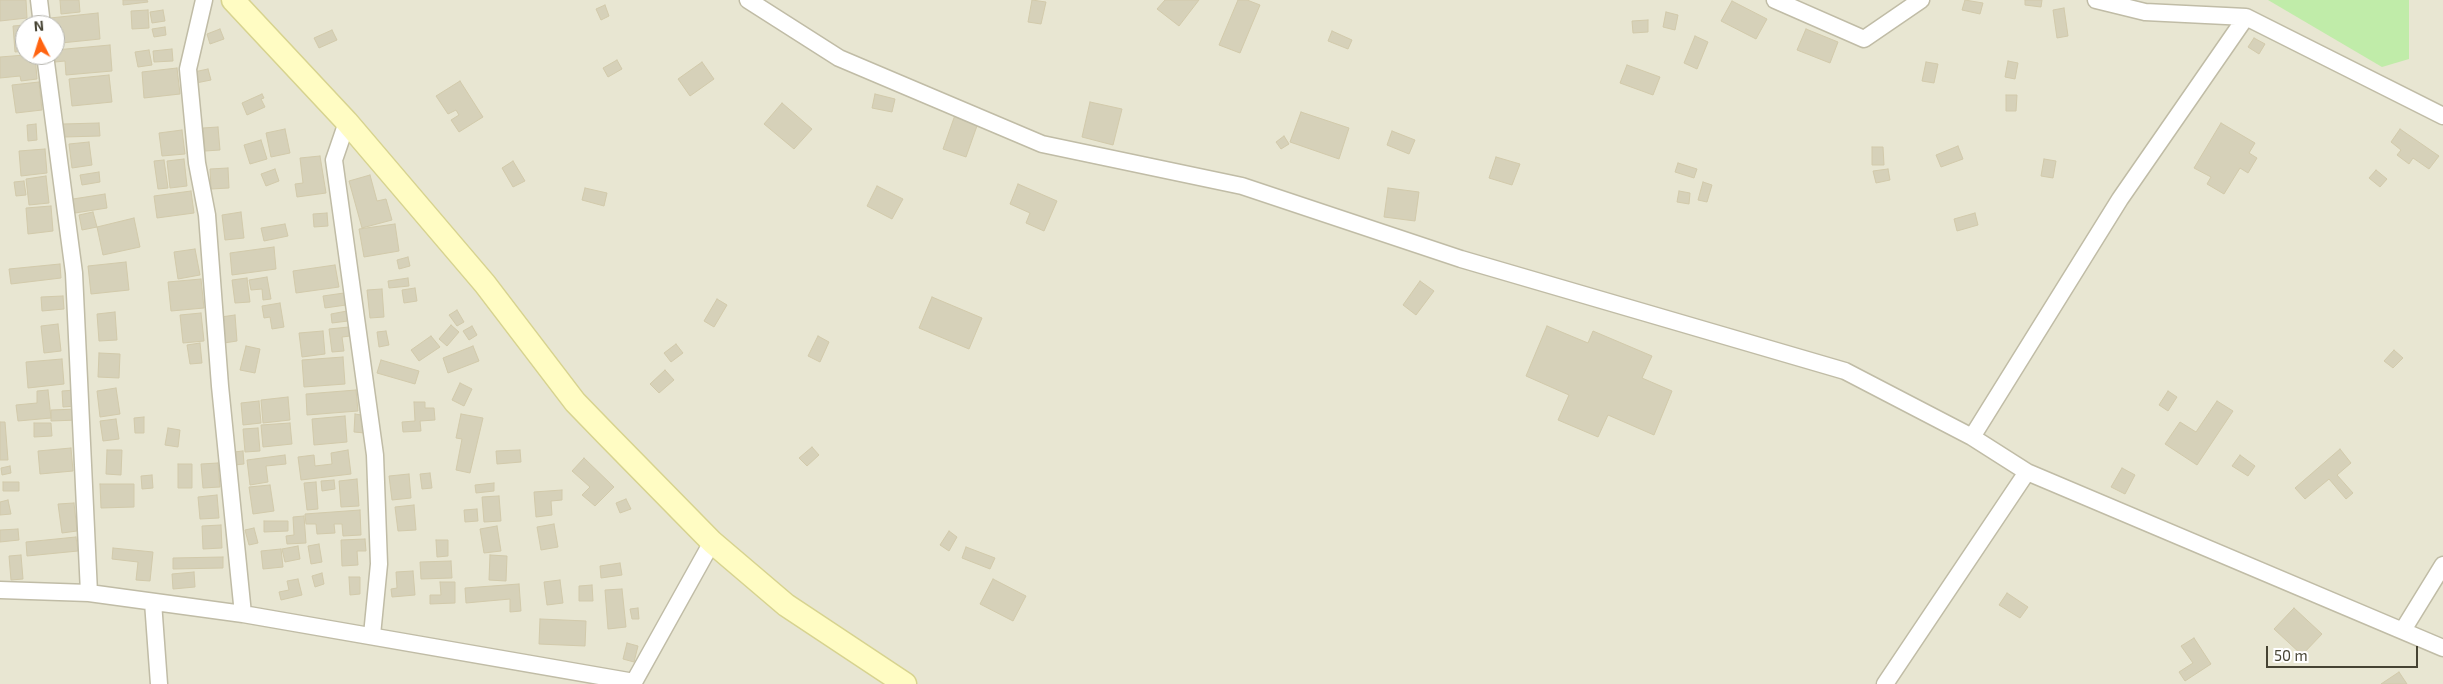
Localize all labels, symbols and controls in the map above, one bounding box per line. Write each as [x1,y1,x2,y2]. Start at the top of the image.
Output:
north arrow [15,15,65,65]
text: N [33,17,45,34]
scale bar [2268,636,2420,668]
text: 50 m [2274,646,2308,664]

